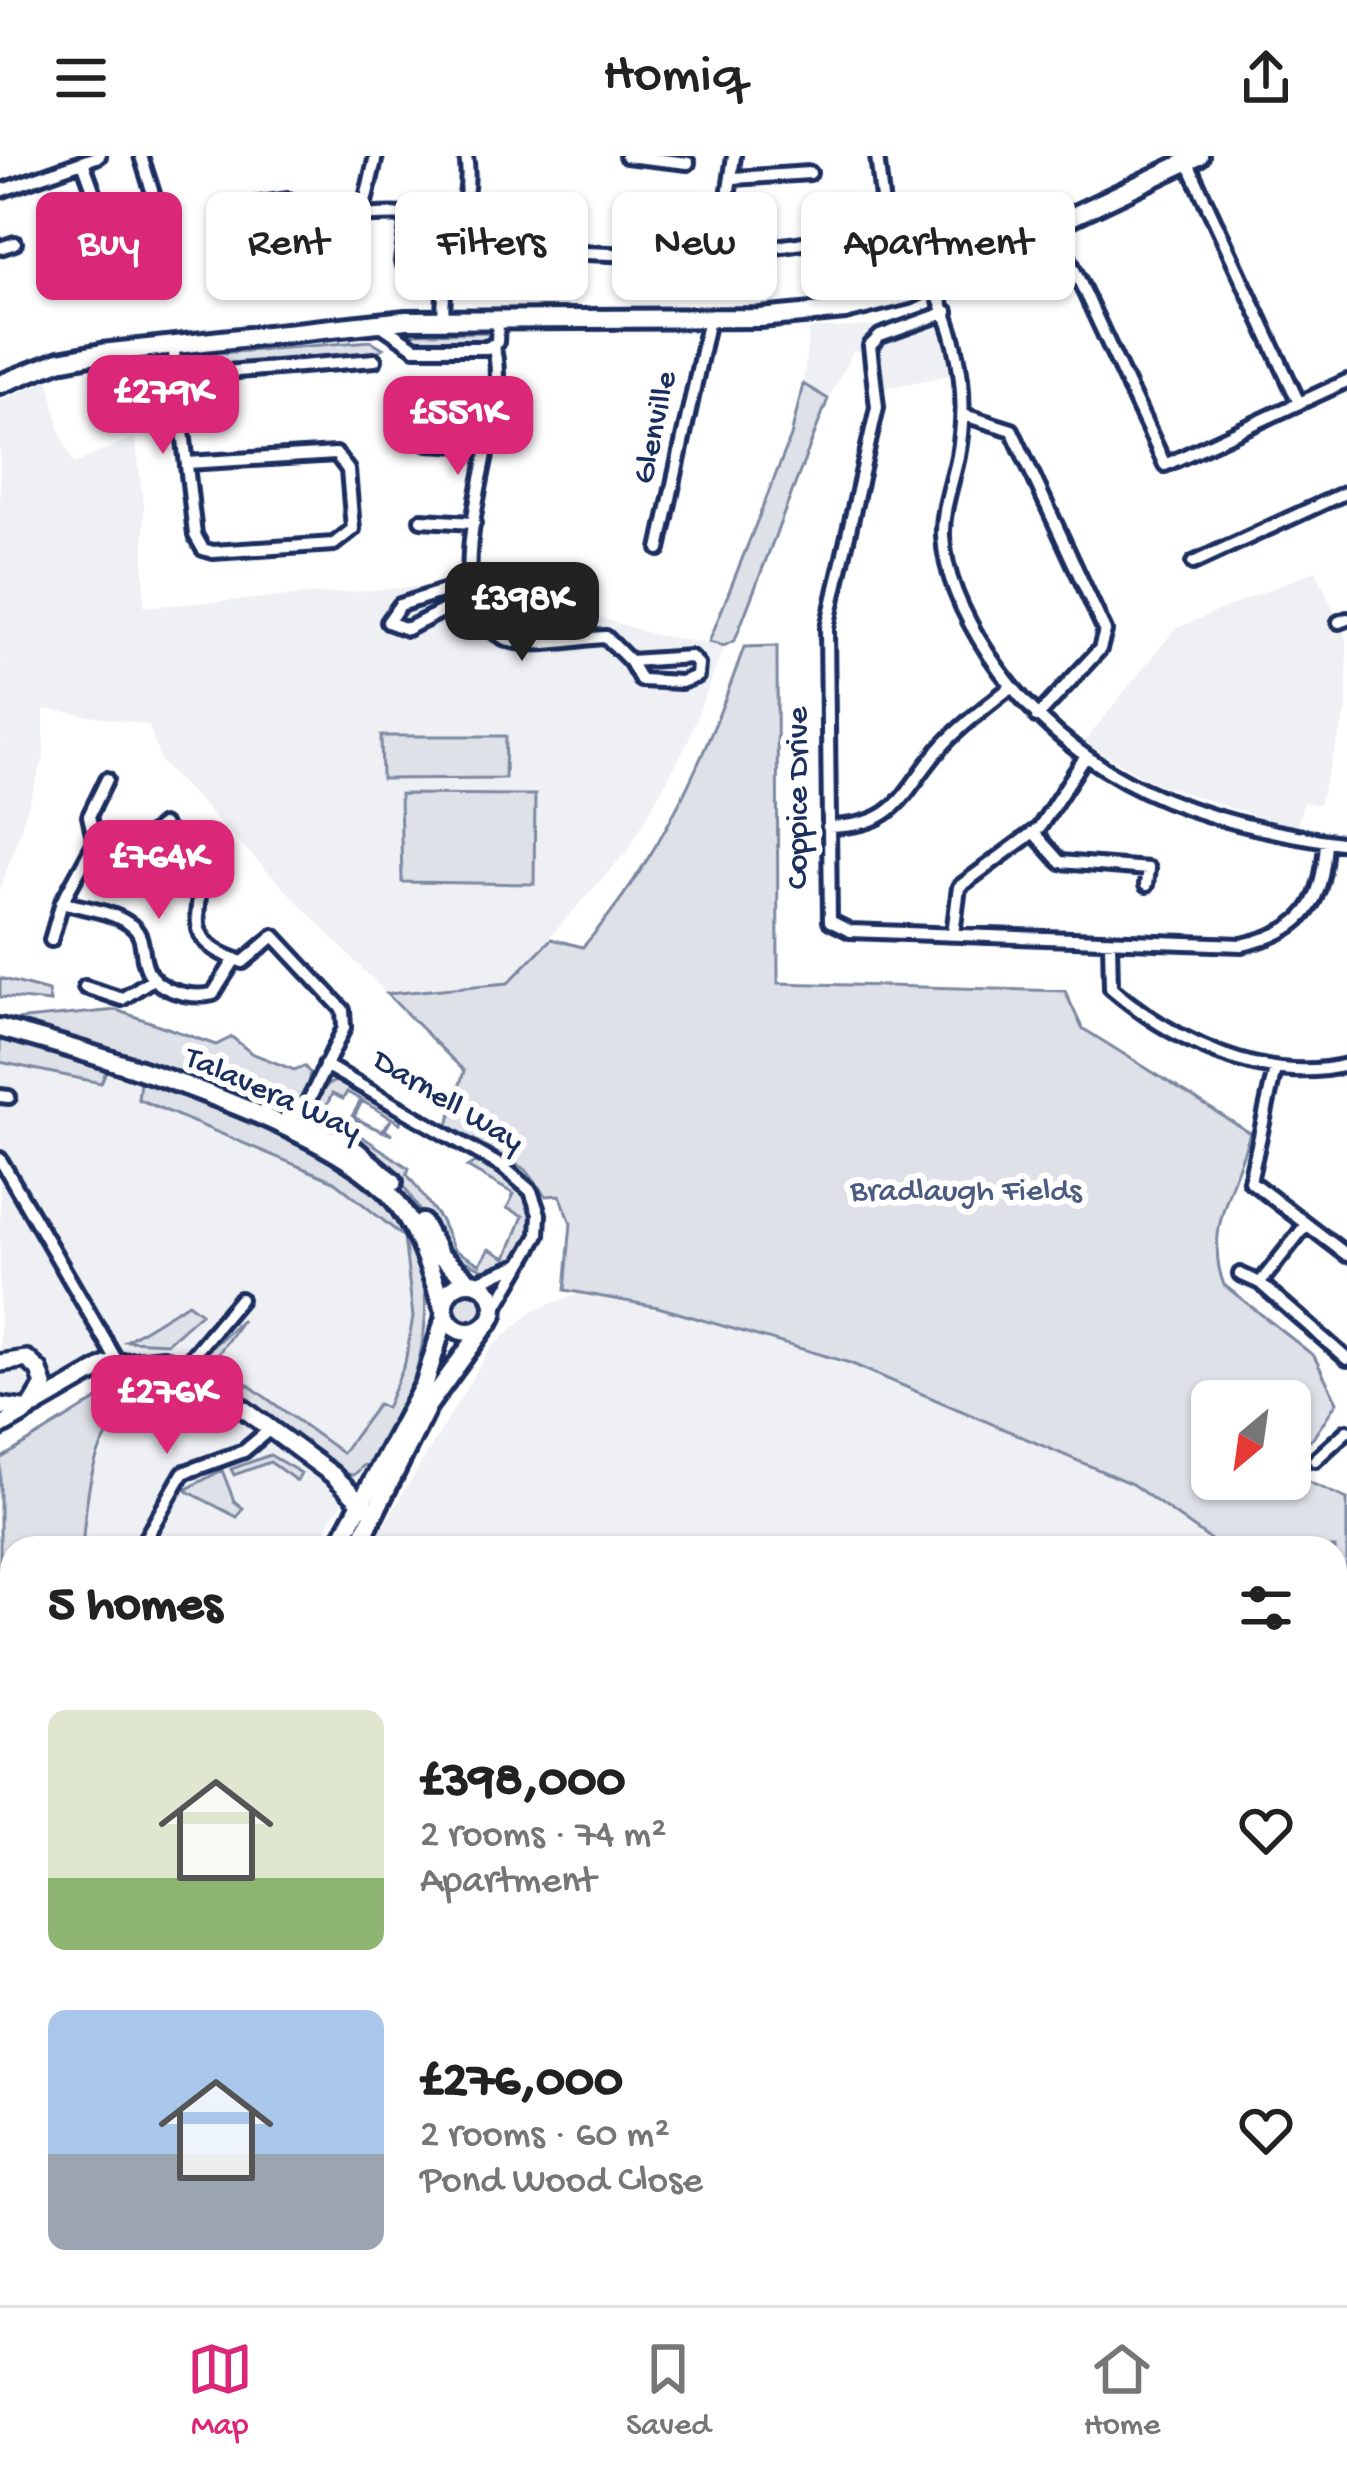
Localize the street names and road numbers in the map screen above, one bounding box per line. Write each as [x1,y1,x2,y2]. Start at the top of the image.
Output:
street label: Glenville [627,367,688,488]
street label: Coppice Drive [781,706,819,889]
street label: Talavera Way [176,1039,366,1152]
street label: Darnell Way [363,1042,529,1163]

